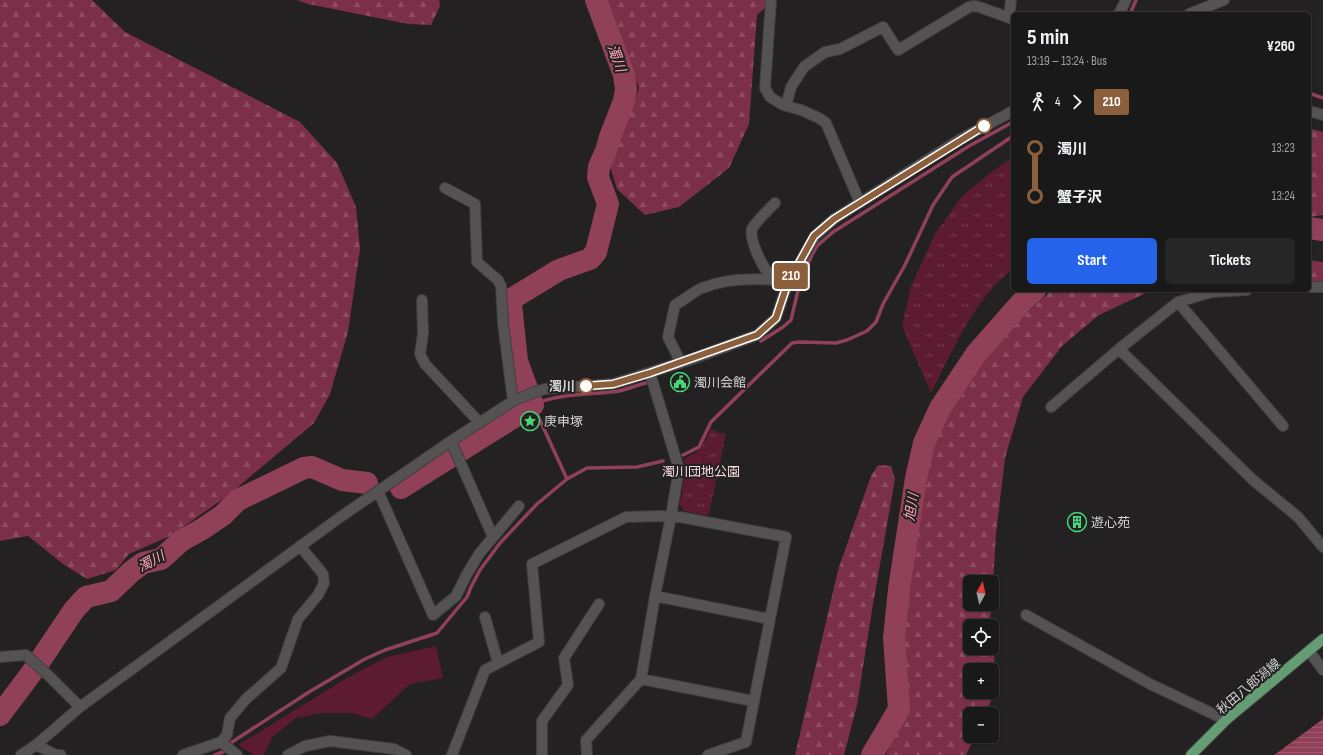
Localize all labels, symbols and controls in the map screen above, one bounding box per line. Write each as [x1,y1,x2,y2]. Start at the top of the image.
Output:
text: 5 min [1027,24,1069,51]
text: ¥260 [1267,37,1295,56]
water label: 濁川 [604,42,630,76]
text: 13:19 – 13:24 · Bus [1027,53,1107,69]
icon: walk [1027,91,1049,113]
icon: forward [1066,91,1088,113]
text: 210 [1102,93,1121,110]
text: 4 [1055,94,1060,110]
unlabelled marker [976,118,992,134]
text: 濁川 [1057,140,1087,159]
text: 13:23 [1272,140,1295,156]
text: 蟹子沢 [1057,188,1102,207]
text: 13:24 [1272,188,1295,204]
button: Start [1027,238,1157,284]
button: Tickets [1165,238,1295,284]
line badge: 210 [768,263,814,289]
text: 210 [782,267,800,284]
public building icon: 濁川会館 [669,371,691,393]
place label: 濁川会館 [694,375,746,391]
marker: 濁川 [578,378,594,394]
place label: 濁川 [549,379,575,395]
place icon: 庚申塚 [519,410,541,432]
place label: 庚申塚 [544,414,583,430]
park label: 濁川団地公園 [662,464,740,480]
water label: 旭川 [901,490,922,522]
building icon: 遊心苑 [1066,511,1088,533]
place label: 遊心苑 [1091,515,1130,531]
water label: 濁川 [135,546,169,576]
north arrow [963,575,999,611]
map controls [963,575,999,743]
button: locate [963,619,999,655]
street label: 秋田八郎潟線 [1214,656,1284,718]
button: + [963,663,999,699]
button: − [963,707,999,743]

